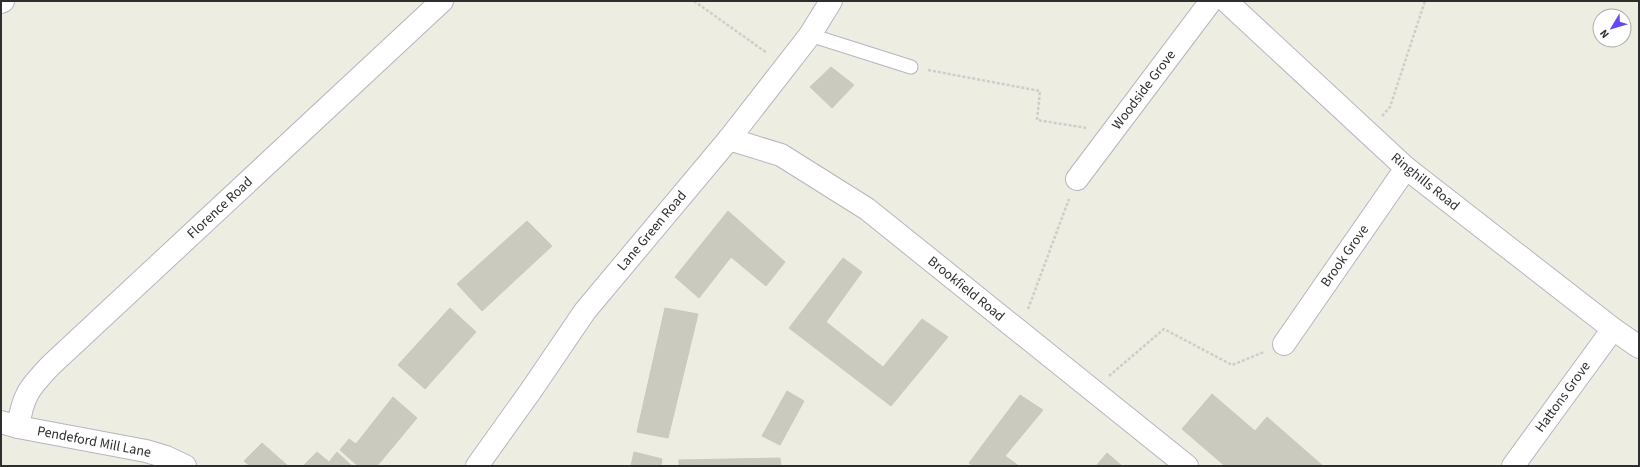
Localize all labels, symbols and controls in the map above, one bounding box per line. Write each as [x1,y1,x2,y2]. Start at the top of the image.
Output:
north arrow [1592,8,1632,48]
text: N [1596,26,1613,41]
street label: Woodside Grove [1107,46,1181,134]
street label: Ringhills Road [1386,148,1464,216]
street label: Florence Road [183,172,257,244]
street label: Lane Green Road [613,187,691,275]
street label: Brook Grove [1316,221,1374,291]
street label: Brookfield Road [923,252,1009,326]
street label: Hattons Grove [1530,357,1596,437]
street label: Pendeford Mill Lane [35,421,153,463]

